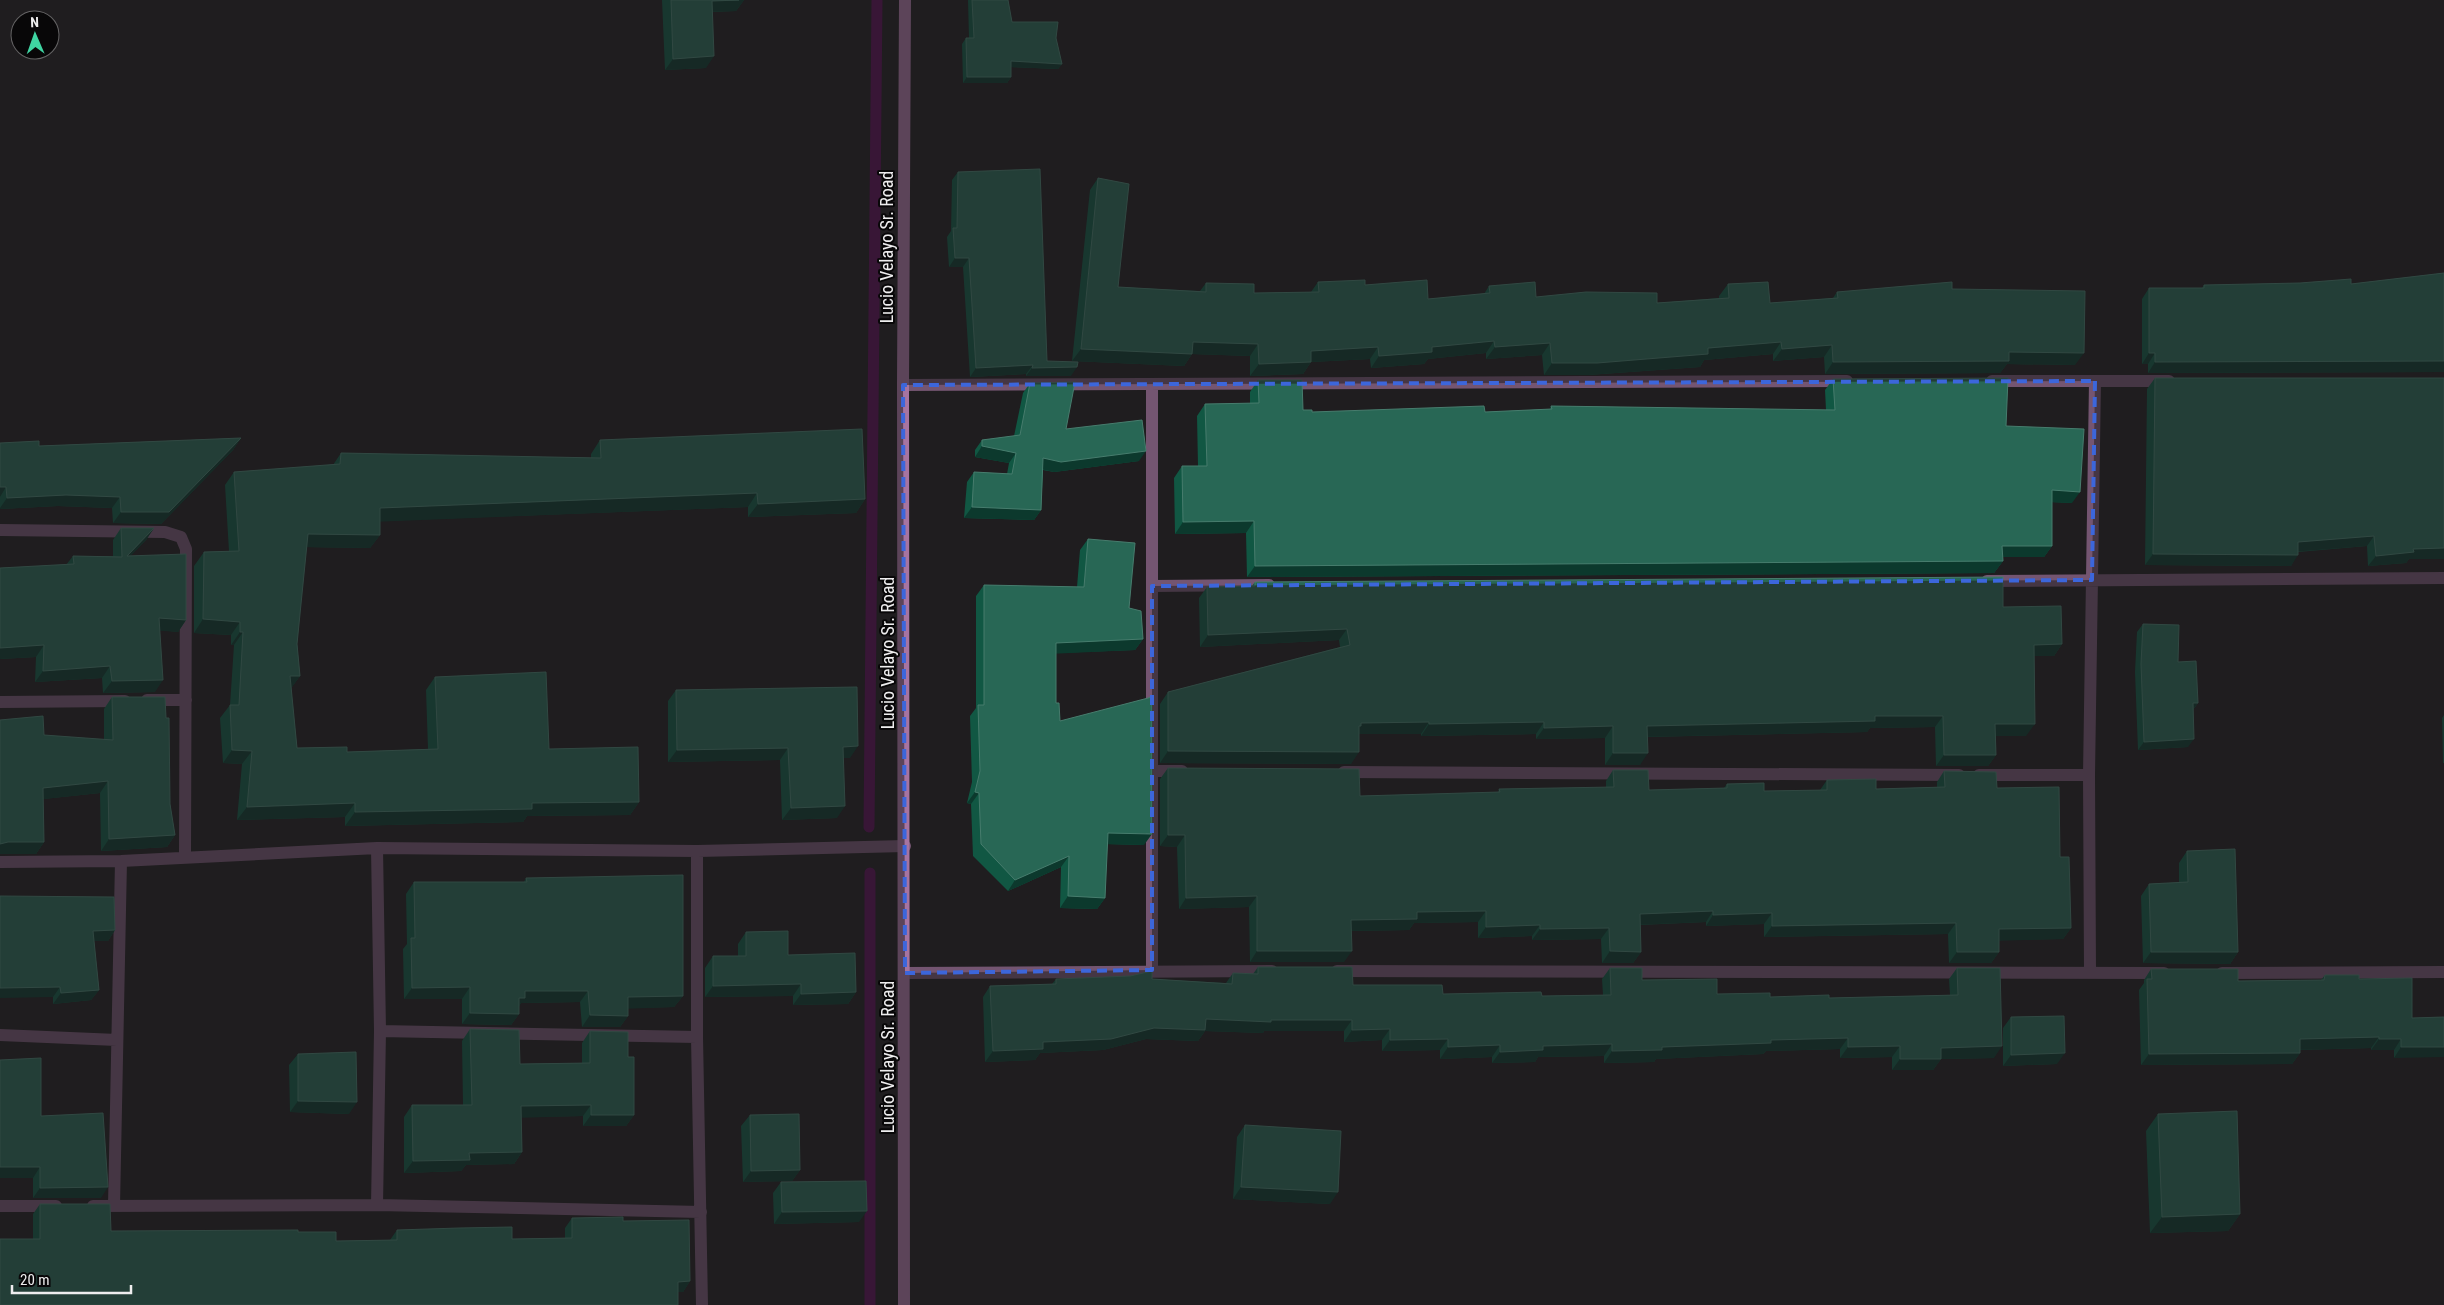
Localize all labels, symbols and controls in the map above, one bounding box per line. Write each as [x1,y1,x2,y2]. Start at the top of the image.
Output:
north arrow [10,10,60,60]
text: N [30,14,39,30]
street label: Lucio Velayo Sr. Road [876,171,897,323]
street label: Lucio Velayo Sr. Road [877,577,898,729]
street label: Lucio Velayo Sr. Road [877,981,898,1133]
scale bar [12,1262,131,1294]
text: 20 m [20,1271,50,1289]

